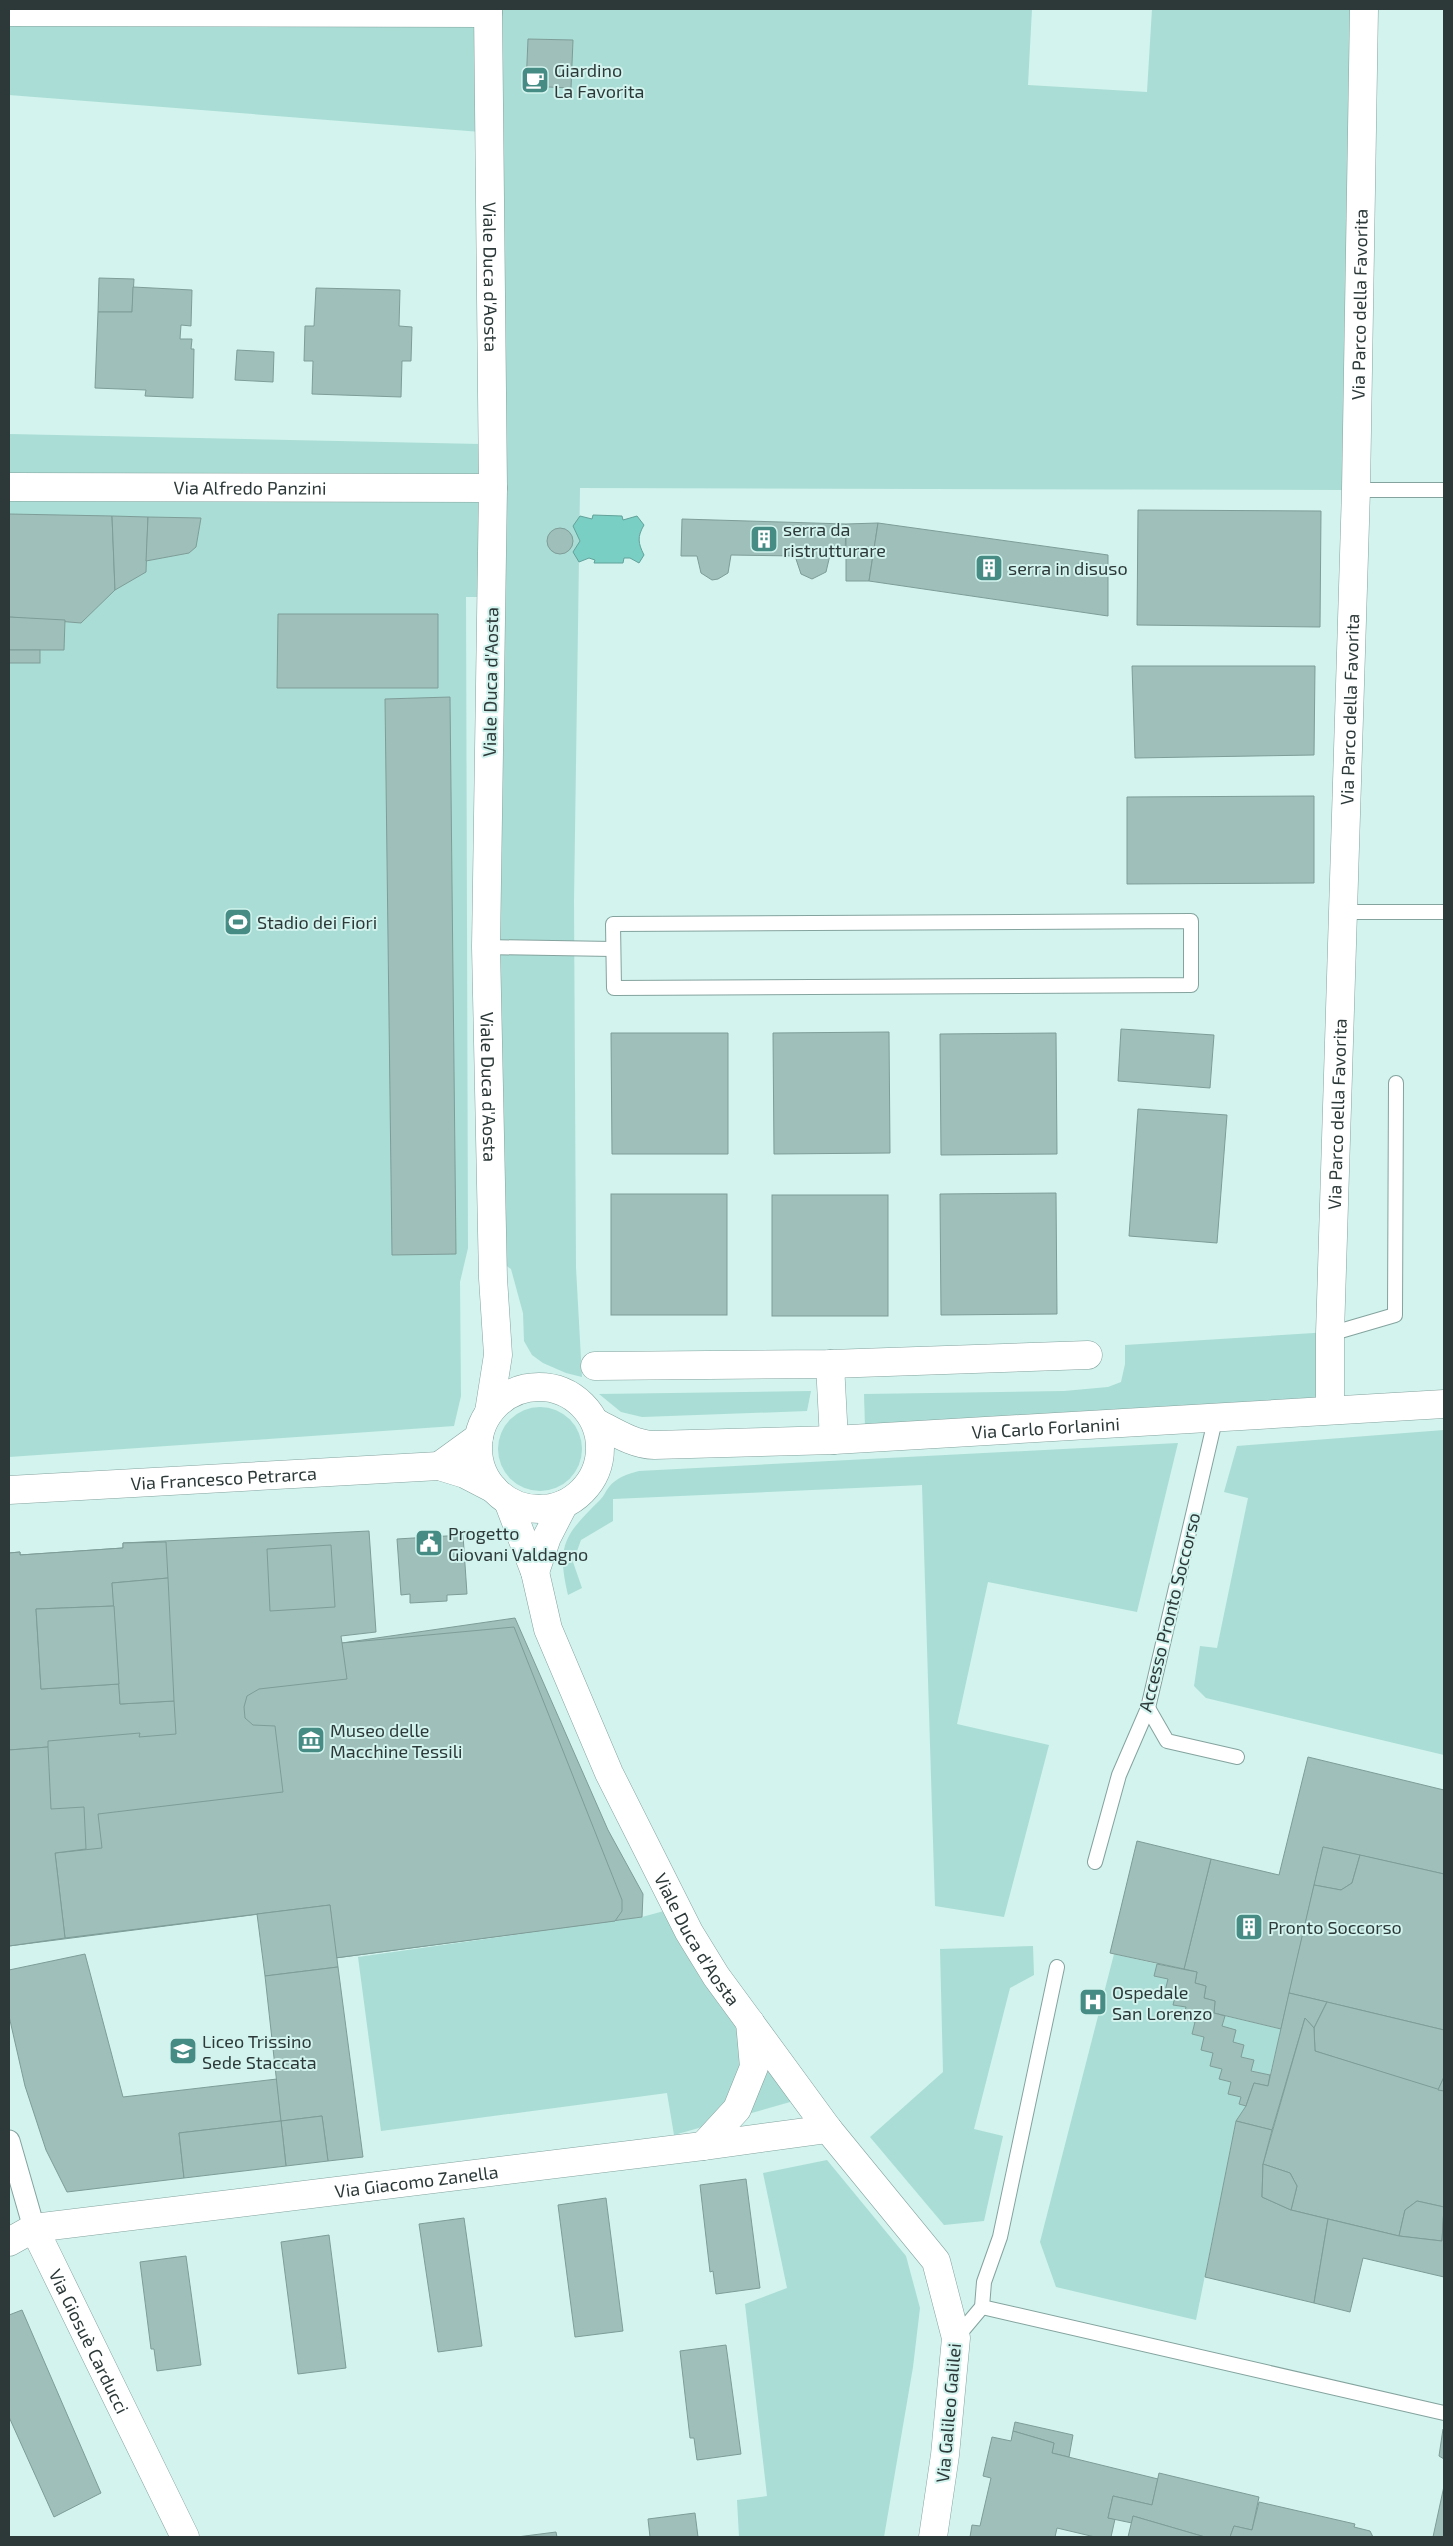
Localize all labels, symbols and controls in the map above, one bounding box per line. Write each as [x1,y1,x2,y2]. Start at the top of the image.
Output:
place label: Giardino La Favorita [554,59,644,102]
cafe icon: Giardino La Favorita [520,65,550,95]
street label: Viale Duca d'Aosta [479,202,503,352]
street label: Via Parco della Favorita [1346,208,1372,400]
street label: Via Alfredo Panzini [173,476,327,499]
place label: serra da ristrutturare [783,518,886,561]
building icon: serra da ristrutturare [749,524,779,554]
building icon: serra in disuso [974,553,1004,583]
place label: serra in disuso [1008,557,1128,579]
street label: Viale Duca d'Aosta [478,607,502,757]
street label: Via Parco della Favorita [1335,613,1363,805]
sports icon: Stadio dei Fiori [223,907,253,937]
place label: Stadio dei Fiori [257,911,377,933]
street label: Viale Duca d'Aosta [476,1012,502,1162]
street label: Via Parco della Favorita [1323,1018,1351,1210]
street label: Via Carlo Forlanini [971,1412,1120,1443]
street label: Via Francesco Petrarca [130,1462,317,1494]
street label: Accesso Pronto Soccorso [1134,1510,1204,1714]
place label: Progetto Giovani Valdagno [448,1522,588,1565]
public building icon: Progetto Giovani Valdagno [414,1528,444,1558]
place label: Museo delle Macchine Tessili [330,1719,462,1762]
museum icon: Museo delle Macchine Tessili [296,1725,326,1755]
street label: Viale Duca d'Aosta [650,1869,745,2010]
building icon: Pronto Soccorso [1234,1912,1264,1942]
place label: Pronto Soccorso [1268,1916,1402,1938]
place label: Ospedale San Lorenzo [1112,1981,1212,2024]
hospital icon: Ospedale San Lorenzo [1078,1987,1108,2017]
place label: Liceo Trissino Sede Staccata [202,2030,317,2073]
school or university icon: Liceo Trissino Sede Staccata [168,2036,198,2066]
street label: Via Giacomo Zanella [333,2160,500,2202]
street label: Via Giosuè Carducci [45,2265,134,2417]
street label: Via Galileo Galilei [931,2342,965,2484]

